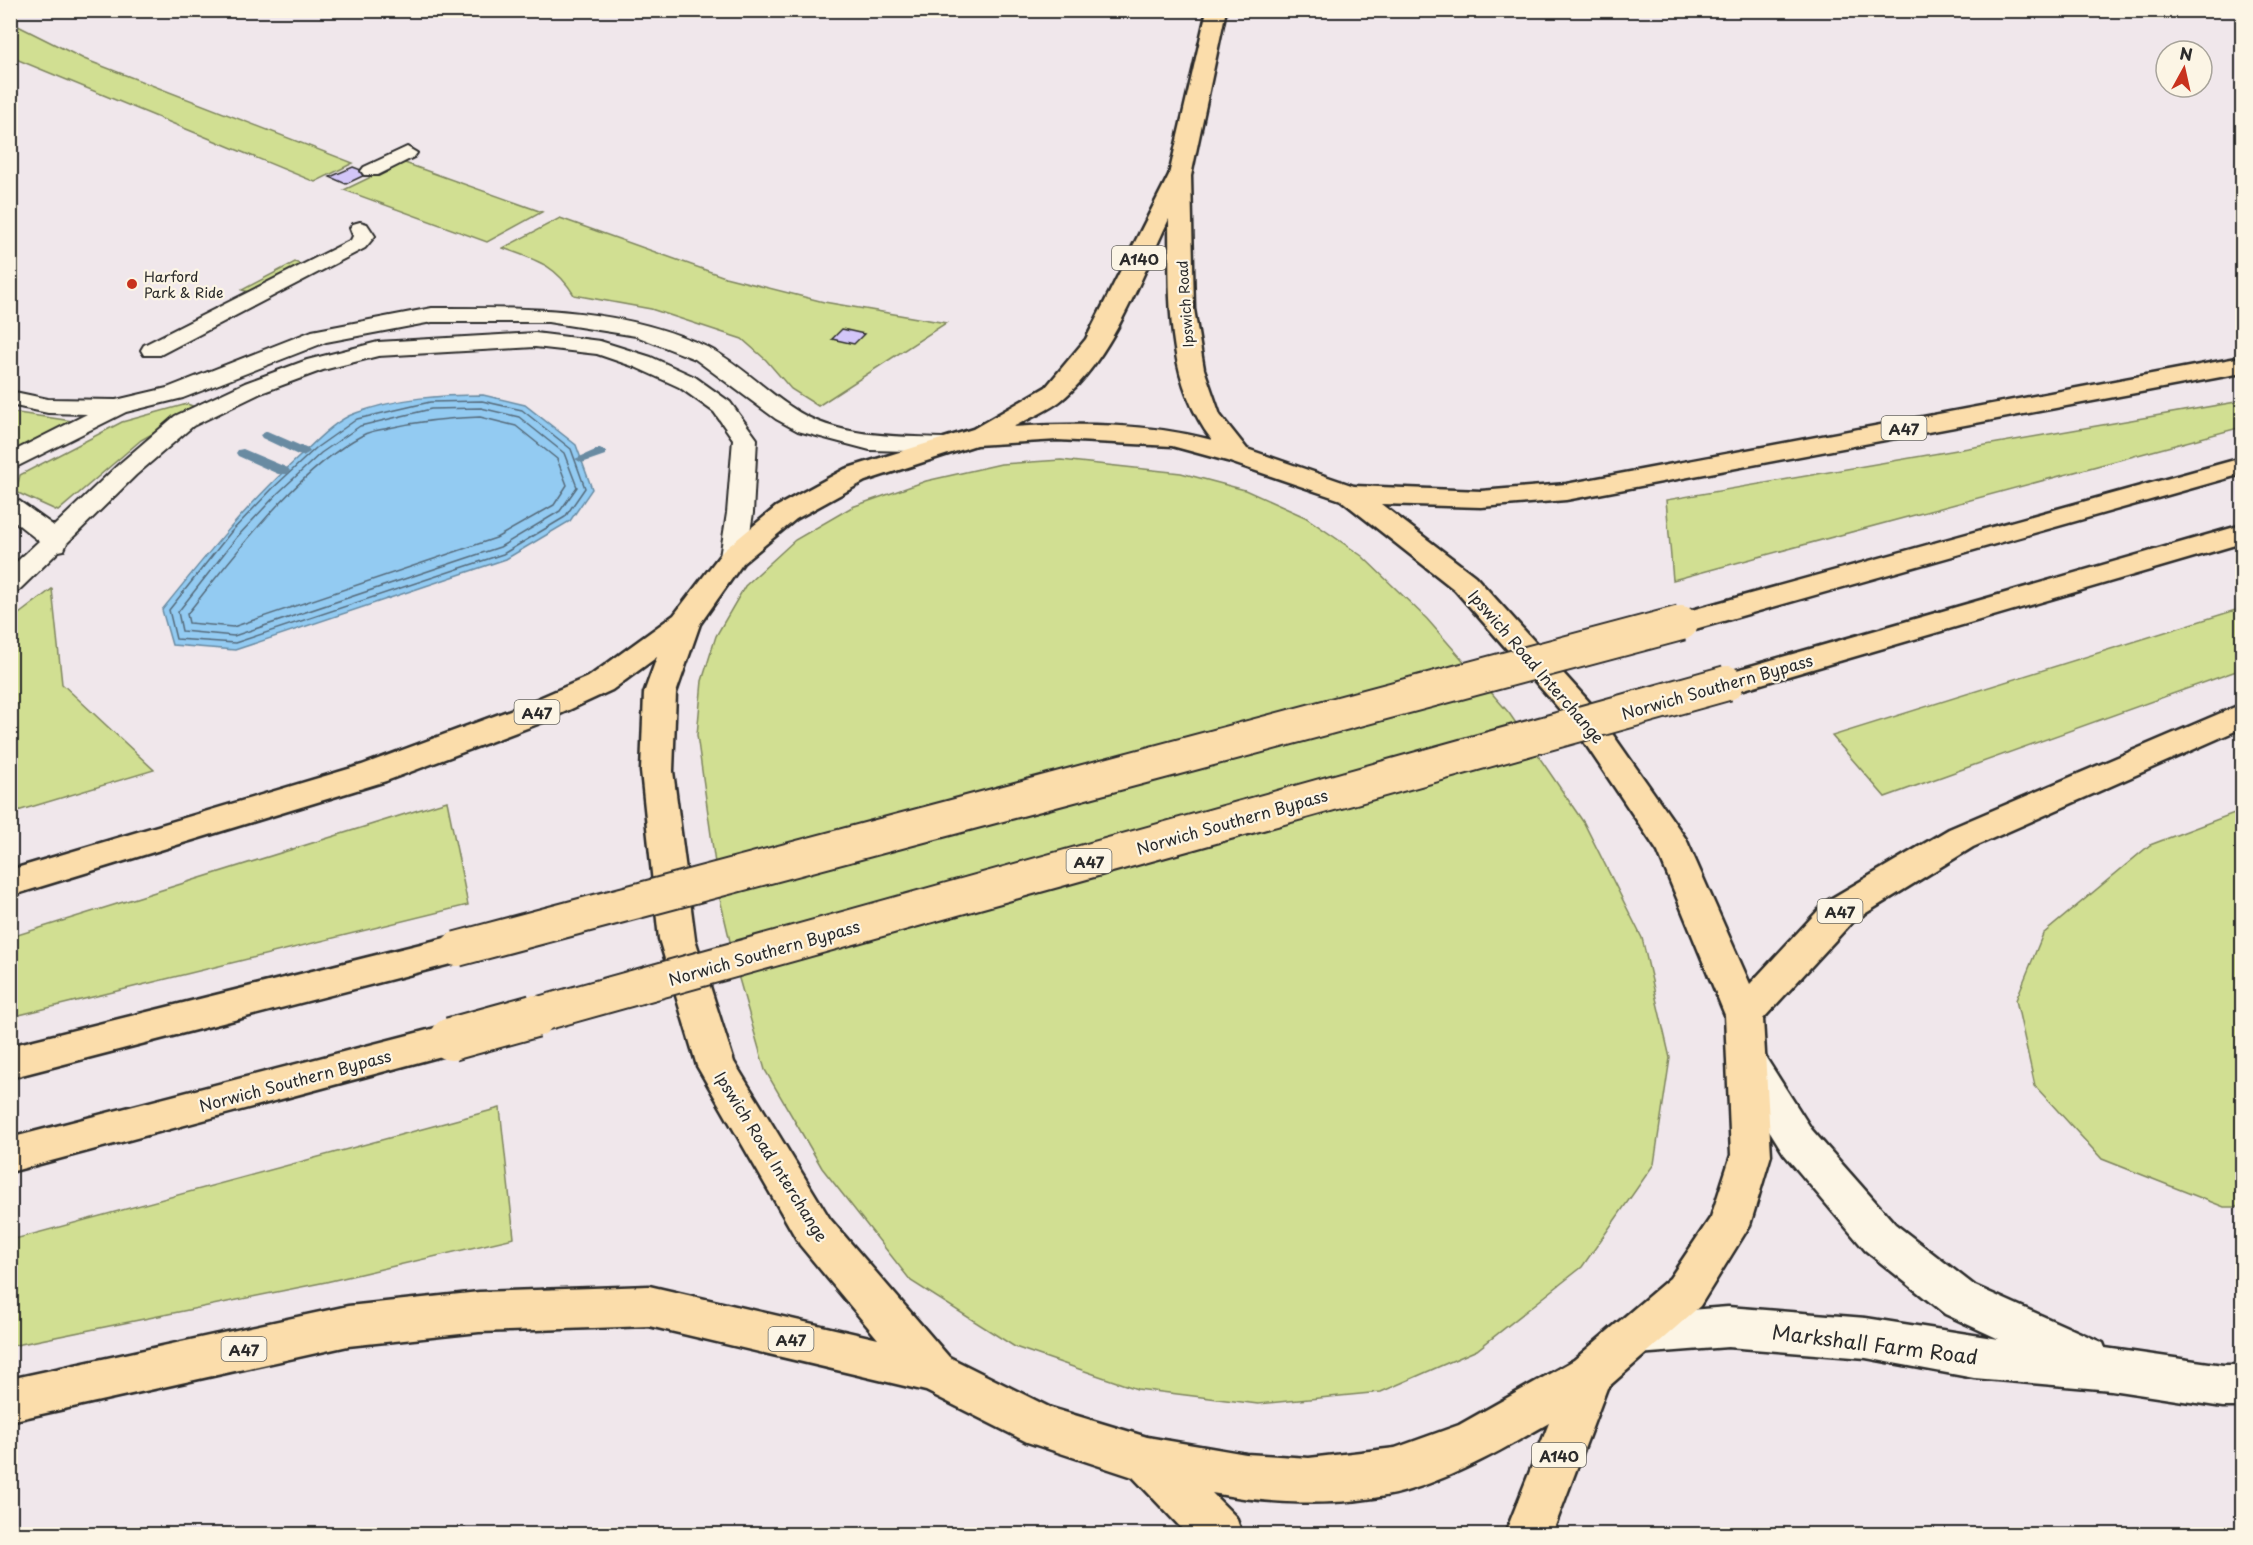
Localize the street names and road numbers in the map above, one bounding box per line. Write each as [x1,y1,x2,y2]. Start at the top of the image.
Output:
road number: A140 [1112,246,1166,270]
street label: Ipswich Road [1171,260,1199,348]
road number: A47 [1882,416,1926,440]
street label: Ipswich Road Interchange [1463,584,1611,748]
street label: Norwich Southern Bypass [1619,647,1815,725]
road number: A47 [514,700,560,724]
street label: Norwich Southern Bypass [1134,782,1330,860]
road number: A47 [1066,849,1112,873]
road number: A47 [1818,899,1862,923]
street label: Norwich Southern Bypass [666,913,862,991]
street label: Norwich Southern Bypass [196,1043,394,1117]
street label: Ipswich Road Interchange [710,1066,835,1246]
street label: Markshall Farm Road [1770,1316,1980,1372]
road number: A47 [768,1327,814,1351]
road number: A47 [222,1337,266,1361]
road number: A140 [1532,1443,1586,1467]

